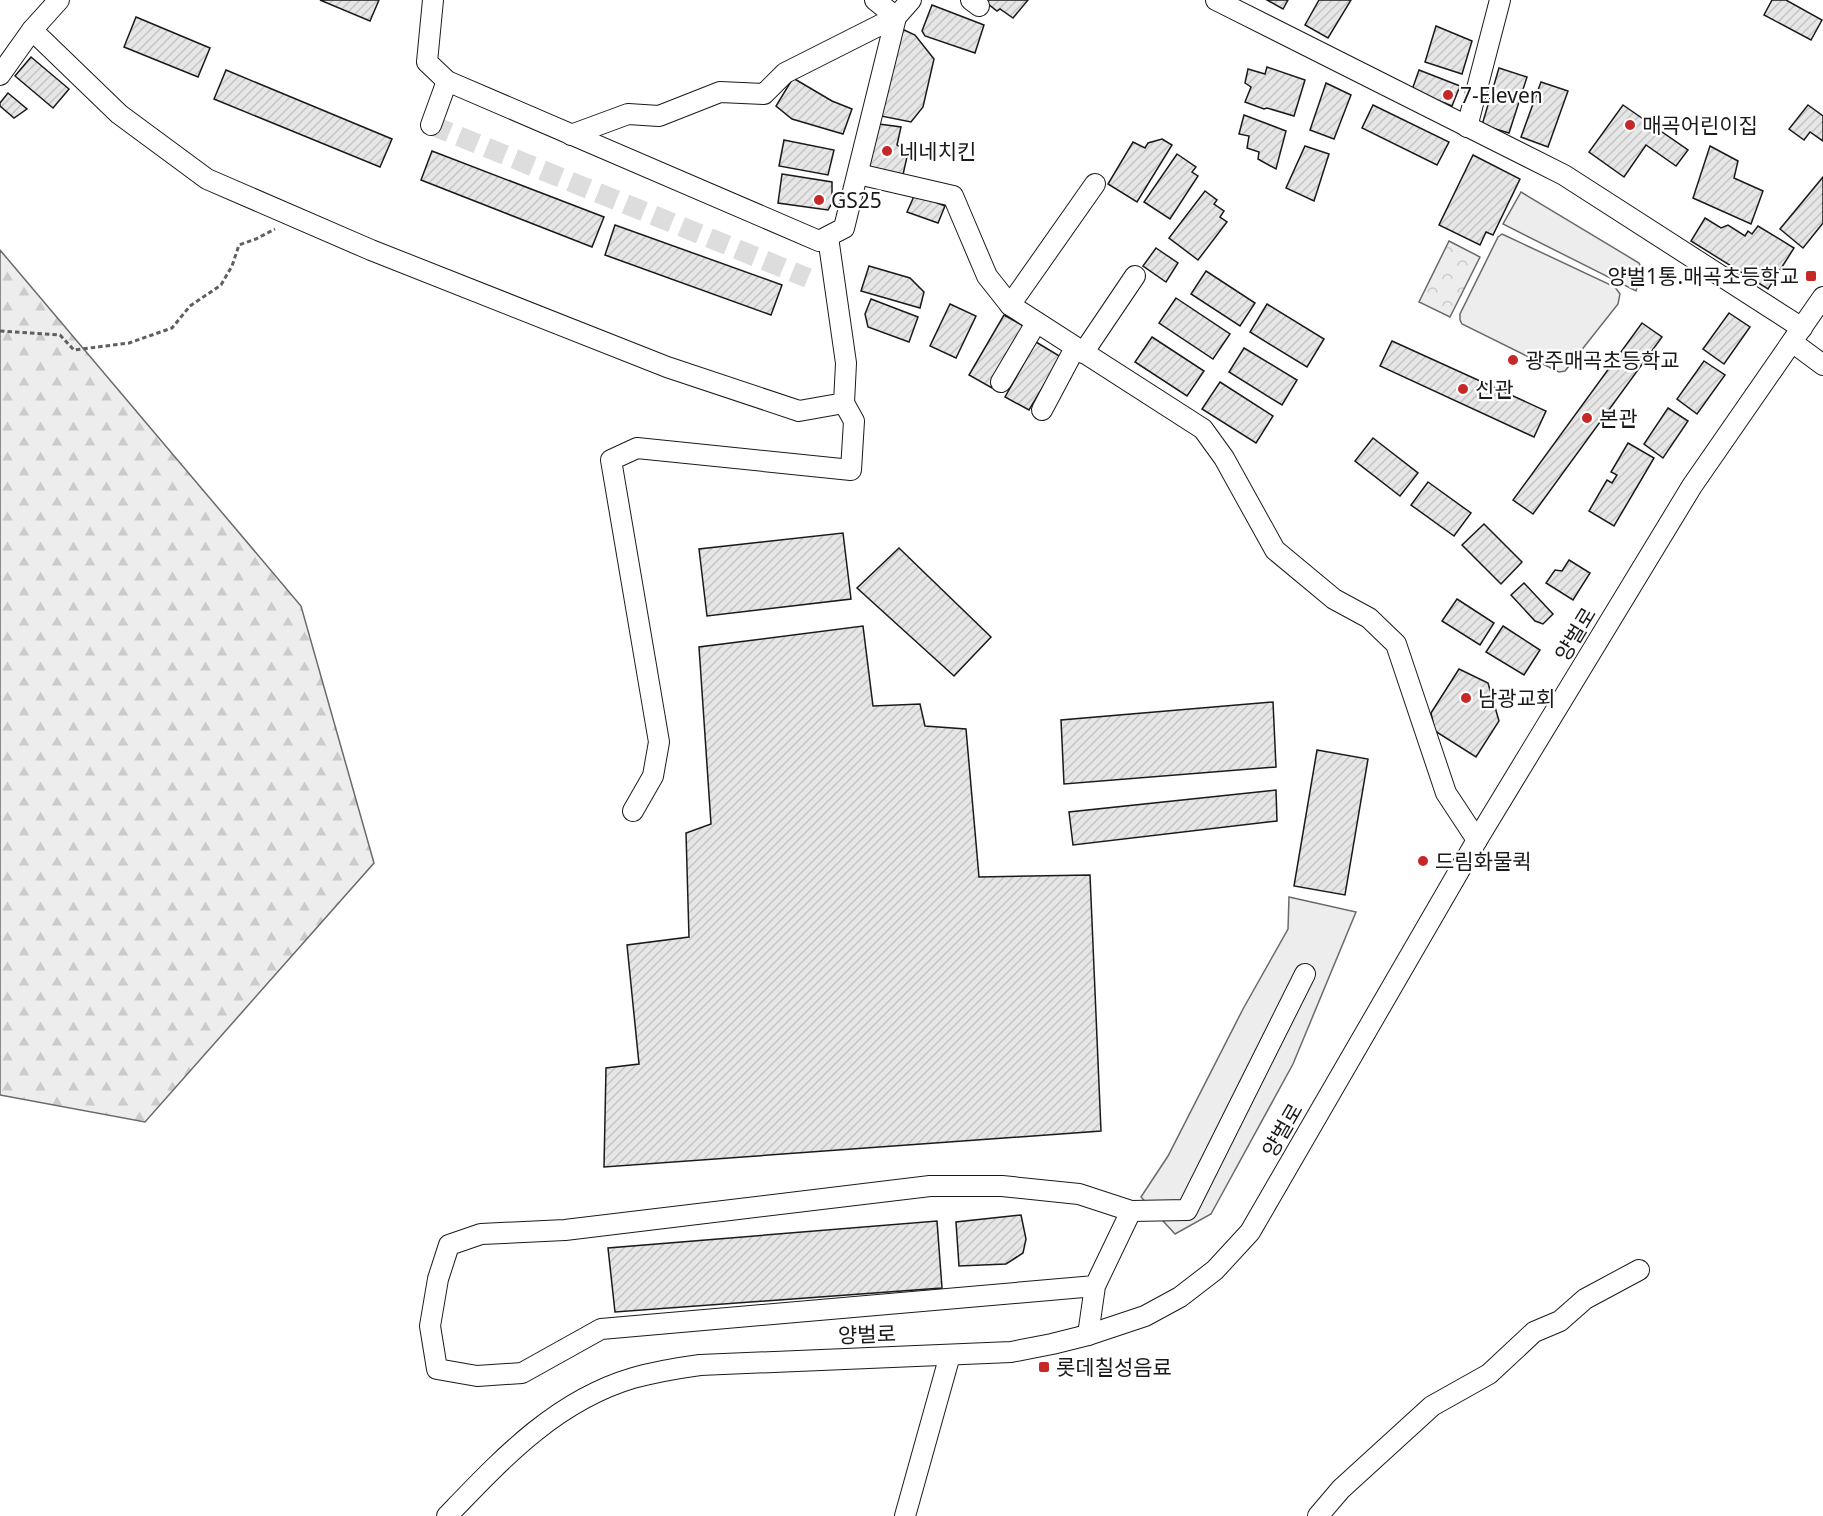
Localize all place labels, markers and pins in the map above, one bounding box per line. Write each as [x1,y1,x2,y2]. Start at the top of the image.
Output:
place label: 7-Eleven [1460,81,1543,109]
marker: 7-Eleven [1441,88,1455,102]
place label: 매곡어린이집 [1642,111,1758,139]
marker: 매곡어린이집 [1623,118,1637,132]
place label: 네네치킨 [899,137,976,165]
marker: 네네치킨 [880,144,894,158]
place label: GS25 [831,186,882,214]
marker: GS25 [812,193,826,207]
place label: 양벌1통.매곡초등학교 [1607,262,1799,290]
marker: 양벌1통.매곡초등학교 [1804,269,1818,283]
place label: 광주매곡초등학교 [1525,346,1680,374]
marker: 광주매곡초등학교 [1506,353,1520,367]
place label: 신관 [1475,375,1514,403]
marker: 신관 [1456,382,1470,396]
place label: 본관 [1599,404,1638,432]
marker: 본관 [1580,411,1594,425]
place label: 남광교회 [1478,684,1555,712]
marker: 남광교회 [1459,691,1473,705]
place label: 드림화물퀵 [1435,847,1532,875]
marker: 드림화물퀵 [1416,854,1430,868]
place label: 롯데칠성음료 [1056,1353,1172,1381]
marker: 롯데칠성음료 [1037,1360,1051,1374]

